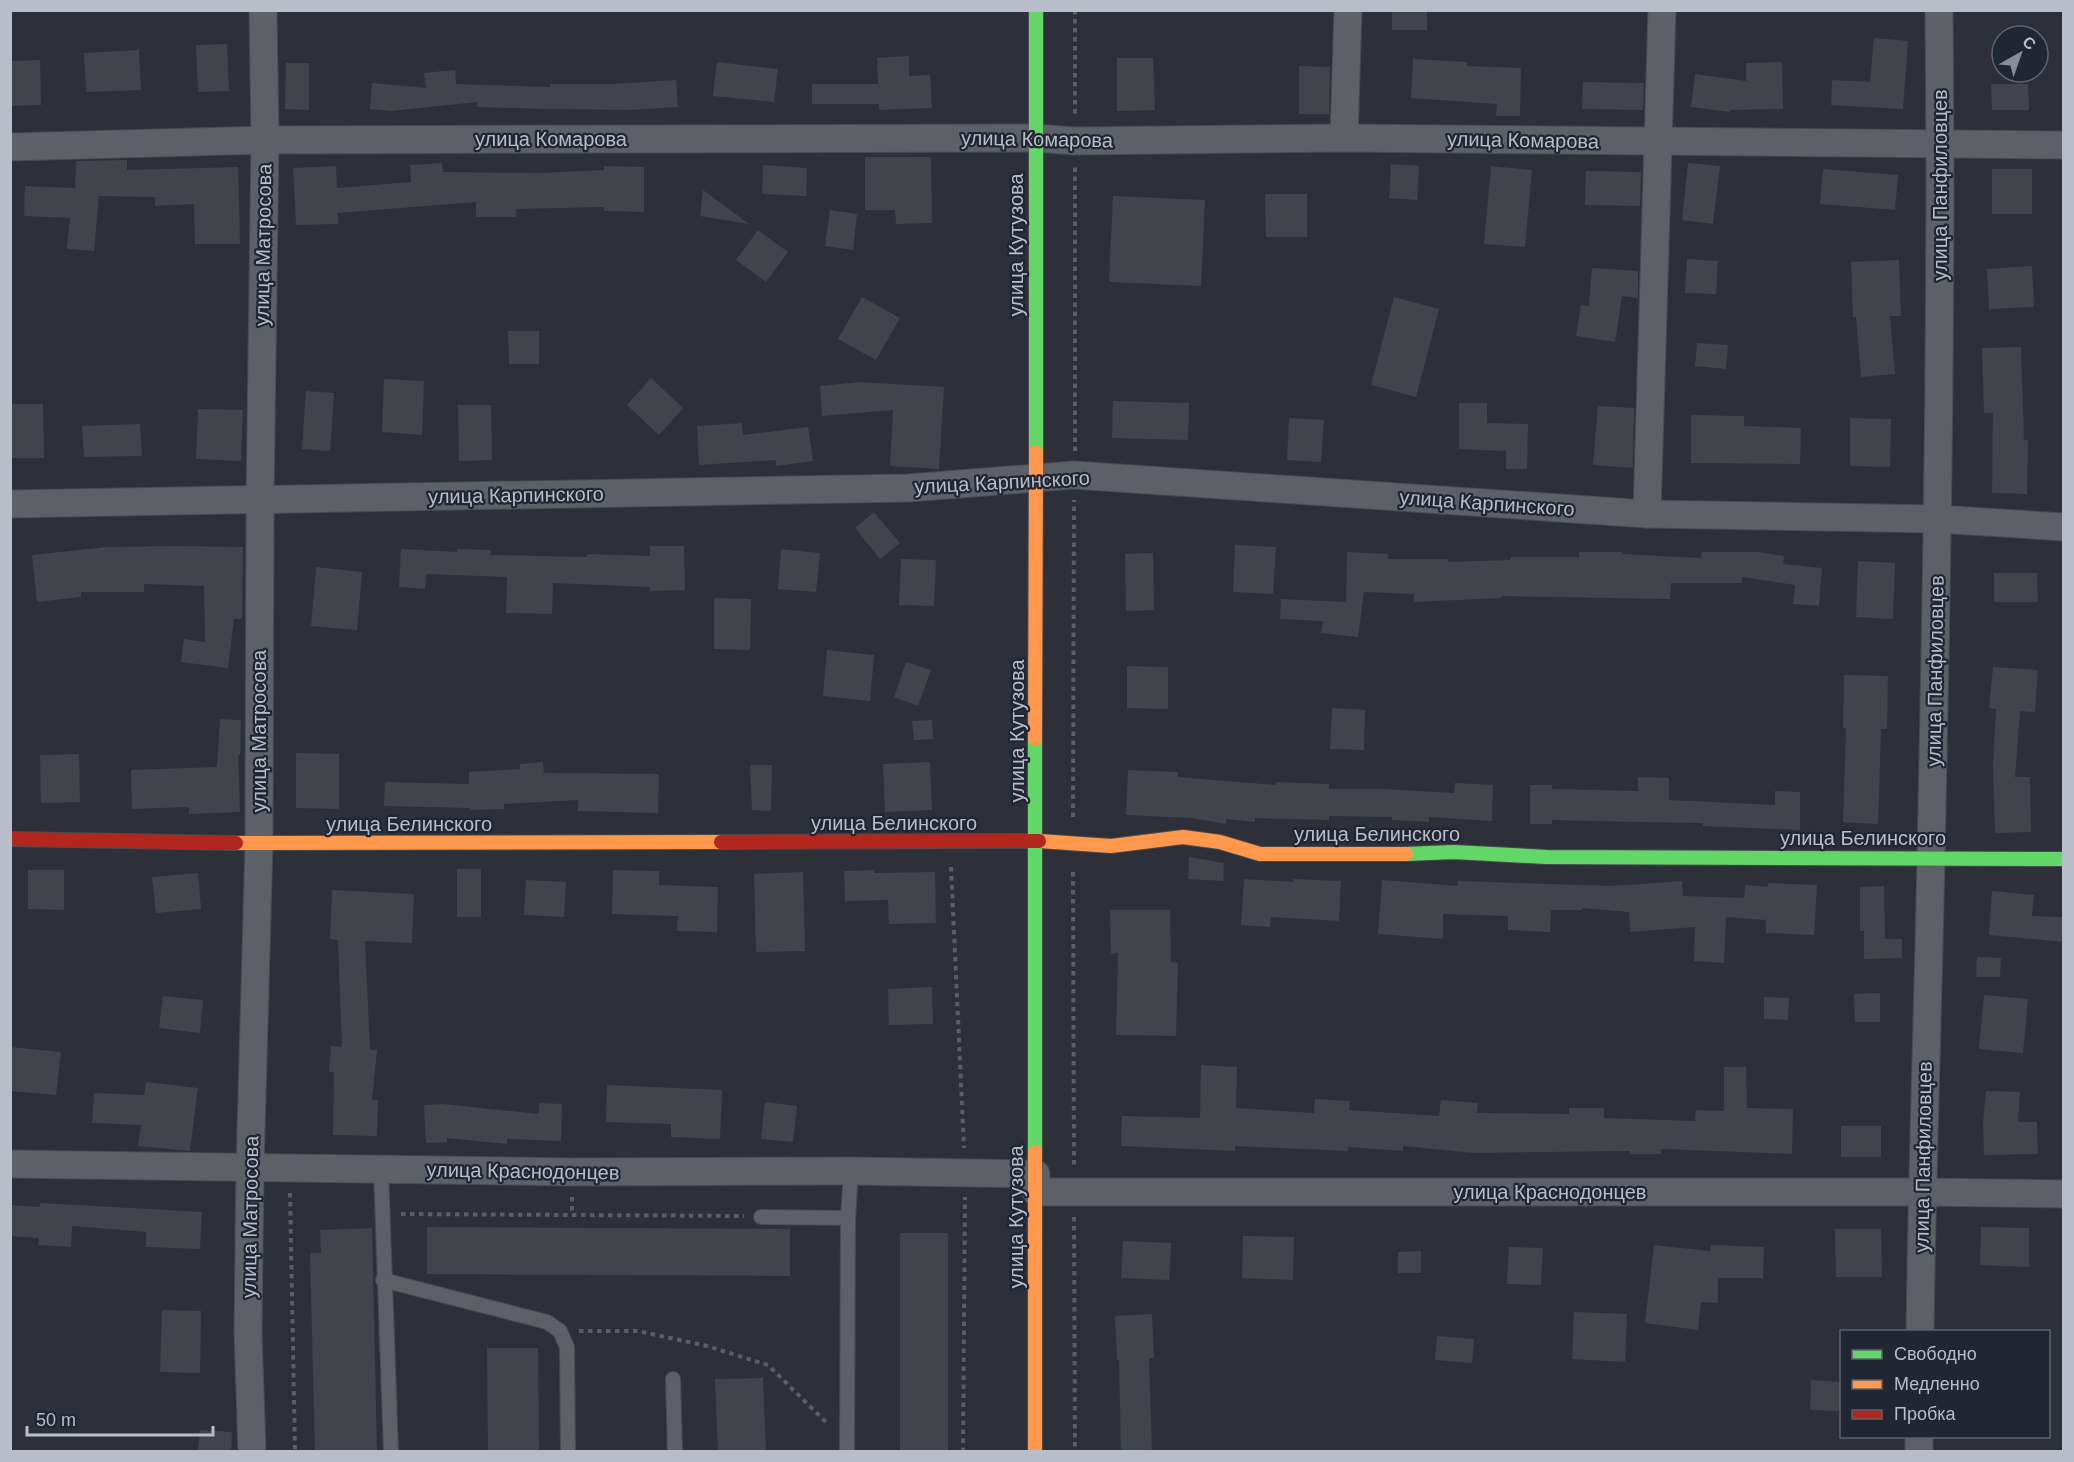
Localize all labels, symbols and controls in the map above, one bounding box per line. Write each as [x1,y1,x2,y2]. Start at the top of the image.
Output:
north arrow [1990,24,2050,84]
text: С [2019,33,2040,53]
street label: улица Панфиловцев [1929,89,1951,281]
street label: улица Комарова [961,127,1114,151]
street label: улица Комарова [475,128,628,150]
street label: улица Комарова [1447,128,1600,152]
street label: улица Матросова [251,163,275,326]
street label: улица Кутузова [1005,173,1027,317]
street label: улица Карпинского [914,466,1090,498]
street label: улица Карпинского [428,482,604,508]
street label: улица Карпинского [1399,486,1575,520]
street label: улица Панфиловцев [1922,575,1948,767]
street label: улица Матросова [248,649,270,812]
street label: улица Кутузова [1006,659,1028,803]
street label: улица Белинского [811,812,977,834]
street label: улица Белинского [326,813,492,835]
street label: улица Белинского [1294,823,1460,845]
street label: улица Белинского [1780,827,1946,849]
street label: улица Панфиловцев [1910,1061,1936,1253]
street label: улица Матросова [238,1135,262,1298]
street label: улица Кутузова [1005,1145,1027,1289]
street label: улица Краснодонцев [426,1158,620,1184]
street label: улица Краснодонцев [1454,1181,1646,1203]
legend [1840,1330,2050,1438]
text: Свободно [1894,1344,1977,1364]
text: Медленно [1894,1374,1980,1394]
scale bar [27,1399,213,1437]
text: Пробка [1894,1404,1957,1424]
text: 50 m [36,1410,76,1430]

